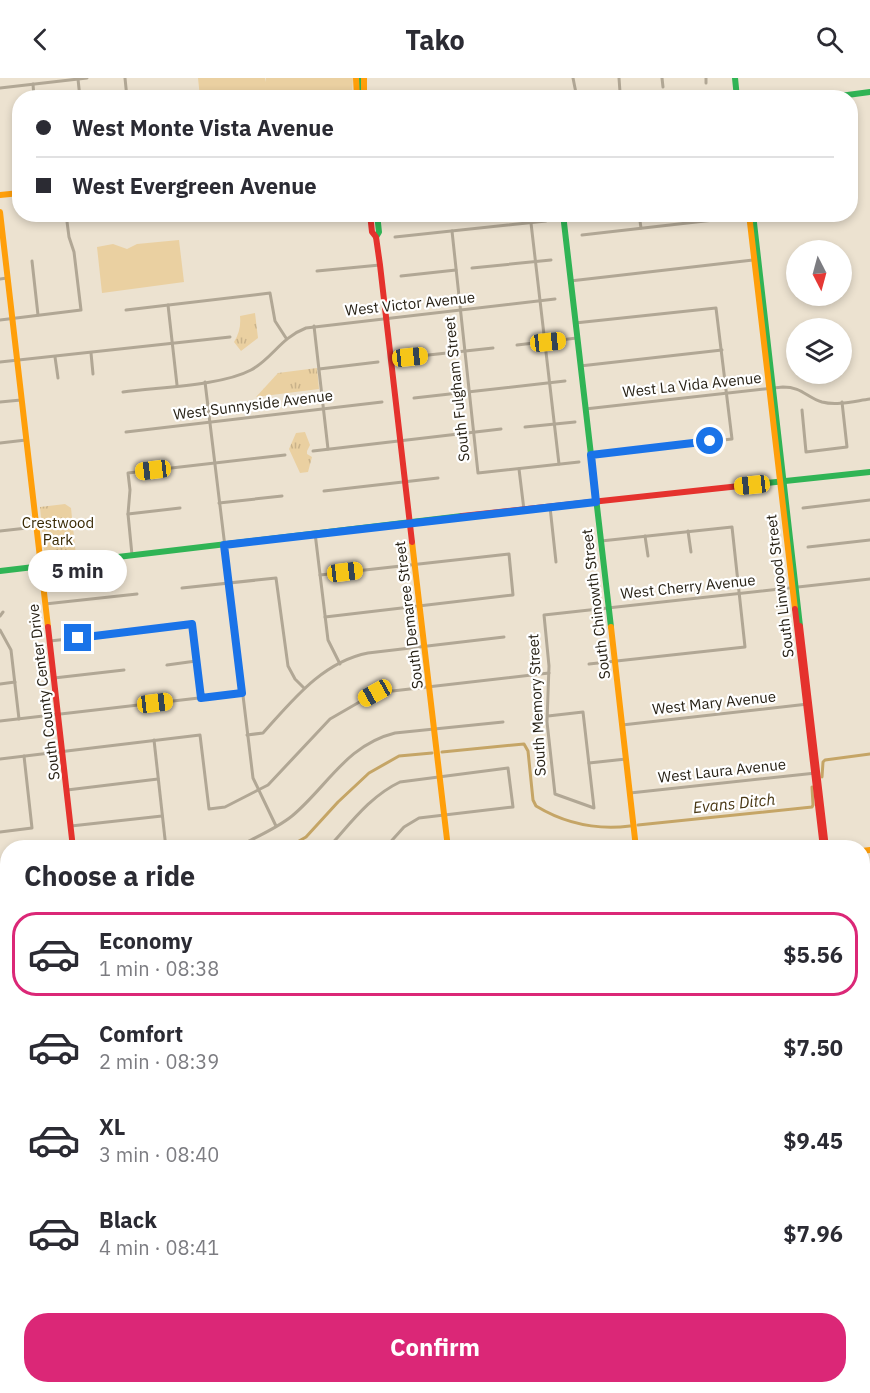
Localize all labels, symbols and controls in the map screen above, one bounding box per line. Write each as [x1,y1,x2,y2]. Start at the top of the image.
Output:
text: Tako [405,22,465,57]
icon: back [24,23,57,56]
icon: search [813,23,846,56]
text: West Monte Vista Avenue [72,113,334,142]
text: West Evergreen Avenue [72,171,317,200]
north arrow [786,240,852,306]
map controls [786,240,852,384]
street label: West Victor Avenue [344,287,476,320]
street label: South Fulgham Street [439,316,474,463]
button: layers [786,318,852,384]
car [529,331,567,353]
car [391,346,429,368]
street label: West La Vida Avenue [622,368,762,401]
street label: West Sunnyside Avenue [172,385,334,424]
route start [696,427,723,454]
car [134,459,172,481]
car [733,474,771,496]
park label: Crestwood Park [22,513,94,549]
street label: South Linwood Street [761,513,798,659]
street label: South Chinowth Street [577,528,614,680]
street label: South Demaree Street [390,540,427,690]
callout: 5 min [28,551,128,593]
text: 5 min [51,557,104,584]
car [326,561,364,583]
street label: West Cherry Avenue [619,570,756,603]
street label: South County Center Drive [23,603,64,781]
route end [64,624,91,651]
street label: South Memory Street [523,633,550,777]
car [355,676,395,710]
street label: West Mary Avenue [651,687,777,718]
car [136,692,174,714]
street label: West Laura Avenue [657,754,787,787]
water label: Evans Ditch [692,789,776,817]
text: Choose a ride [24,858,195,893]
text: Economy [99,926,193,955]
icon: car [27,927,81,981]
text: $5.56 [783,940,843,969]
text: 1 min · 08:38 [99,955,219,982]
text: Comfort [99,1019,183,1048]
icon: car [27,1020,81,1074]
text: $7.50 [783,1033,843,1062]
text: 2 min · 08:39 [99,1048,219,1075]
text: XL [99,1112,125,1141]
icon: car [27,1113,81,1167]
text: $9.45 [783,1126,843,1155]
text: 3 min · 08:40 [99,1141,219,1168]
text: Black [99,1205,157,1234]
icon: car [27,1206,81,1260]
text: $7.96 [783,1219,843,1248]
text: 4 min · 08:41 [99,1234,219,1261]
button: Confirm [24,1313,846,1382]

